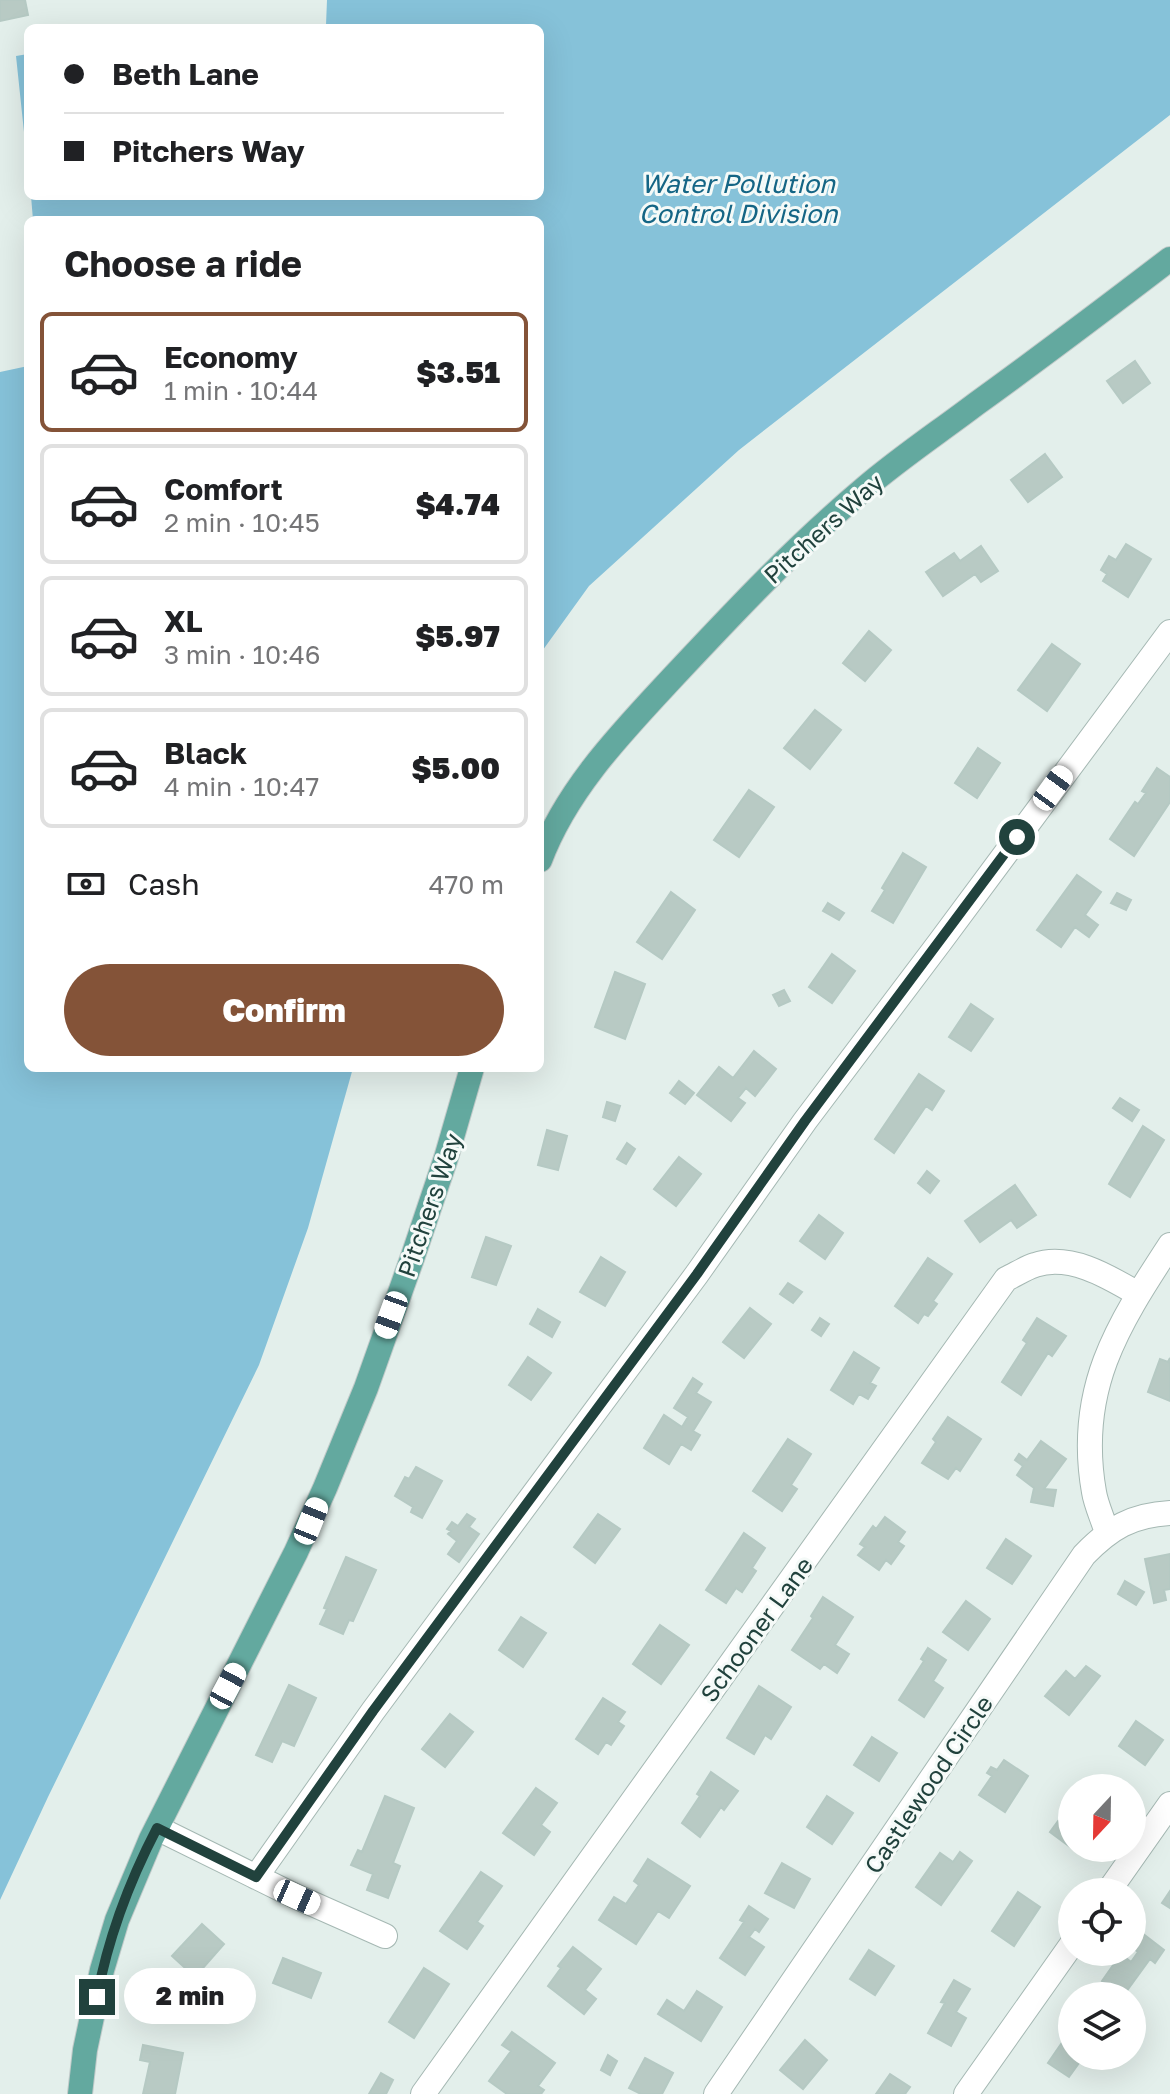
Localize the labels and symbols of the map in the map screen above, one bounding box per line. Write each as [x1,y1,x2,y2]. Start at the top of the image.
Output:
water label: Water Pollution Control Division [639,168,838,229]
street label: Pitchers Way [757,467,889,589]
car [1029,762,1077,814]
route start [999,819,1035,855]
street label: Pitchers Way [391,1129,467,1281]
car [372,1288,410,1342]
car [291,1494,331,1548]
street label: Schooner Lane [694,1551,818,1707]
car [206,1659,250,1713]
street label: Castlewood Circle [858,1690,998,1878]
north arrow [1058,1774,1146,1862]
car [270,1876,324,1918]
callout: 2 min [125,1969,257,2025]
route end [79,1979,115,2015]

